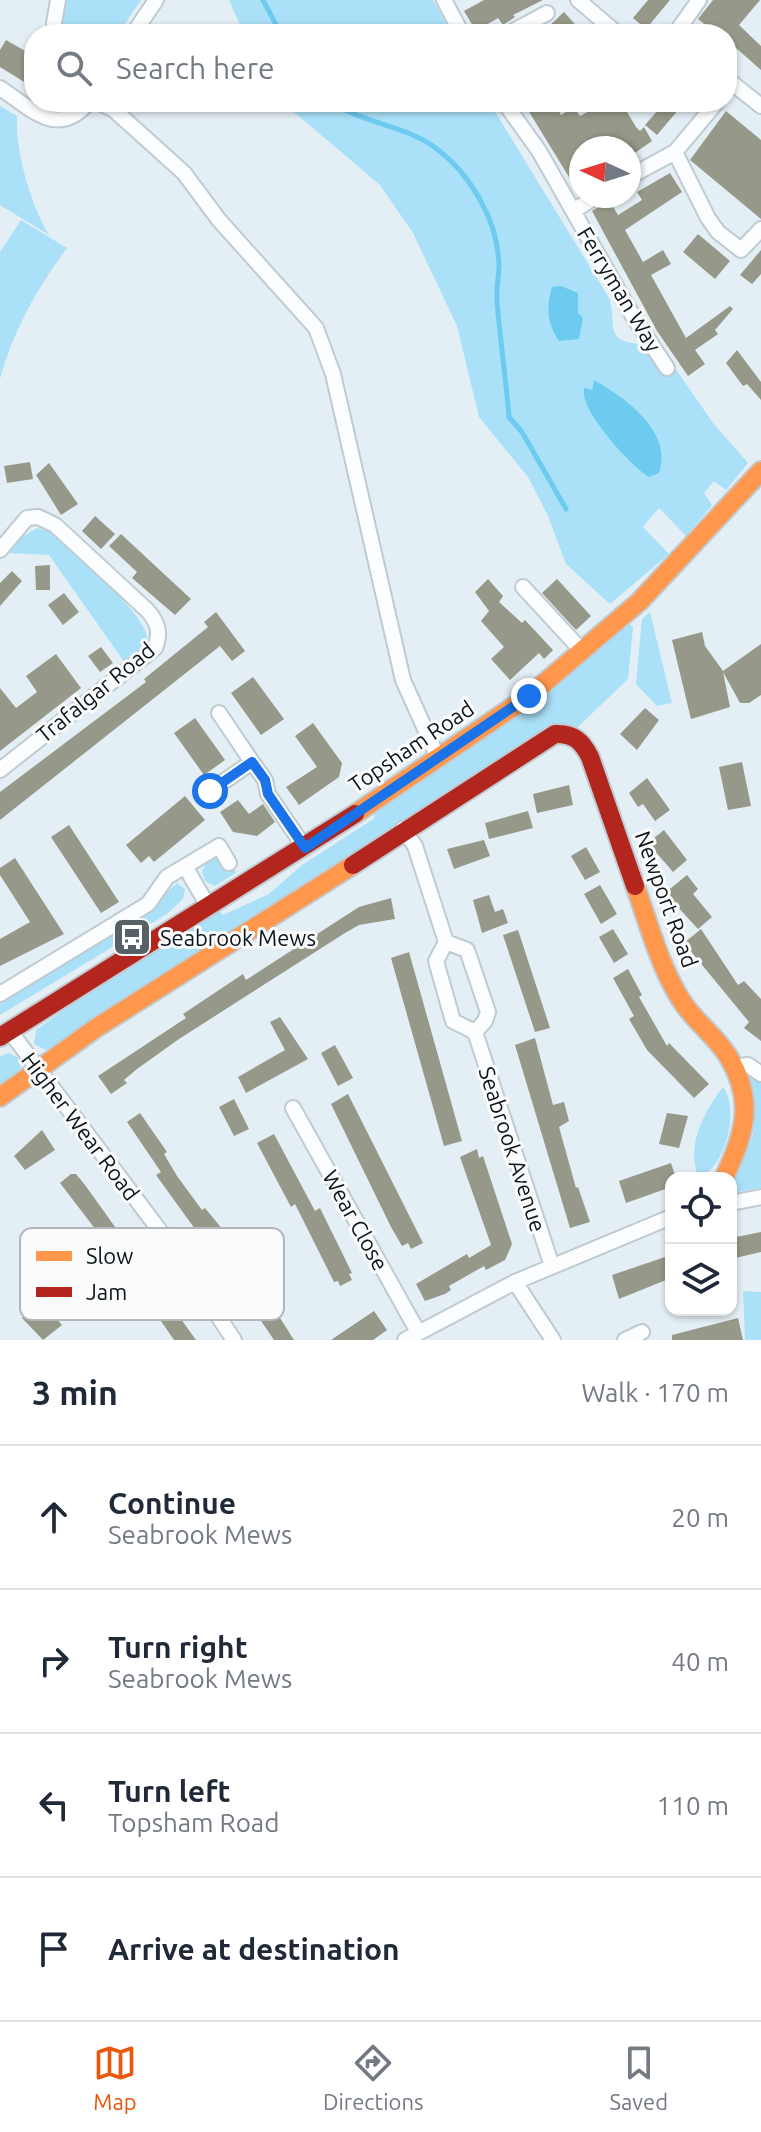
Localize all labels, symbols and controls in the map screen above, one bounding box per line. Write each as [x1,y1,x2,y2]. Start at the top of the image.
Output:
search box [24,24,737,112]
icon: search [52,46,96,90]
text: Search here [116,51,275,85]
north arrow [569,136,641,208]
street label: Ferryman Way [573,222,667,356]
street label: Trafalgar Road [31,637,159,747]
route end [511,678,547,714]
street label: Topsham Road [344,695,478,797]
route start [192,773,228,809]
street label: Newport Road [631,827,703,971]
bus stop icon: Seabrook Mews [111,916,153,958]
place label: Seabrook Mews [160,925,316,950]
street label: Higher Wear Road [17,1047,145,1205]
street label: Seabrook Avenue [475,1063,551,1235]
street label: Wear Close [318,1166,394,1274]
map controls [665,1172,737,1316]
button: locate [665,1172,737,1244]
legend [20,1228,284,1320]
text: Slow [86,1243,133,1268]
button: layers [665,1244,737,1316]
text: Jam [86,1279,127,1304]
text: 3 min [32,1373,118,1411]
text: Walk · 170 m [581,1378,729,1407]
text: Continue [108,1486,236,1520]
icon: ahead [32,1495,76,1539]
text: 20 m [671,1503,729,1532]
text: Seabrook Mews [108,1520,292,1549]
text: Turn right [108,1630,248,1664]
icon: right [32,1639,76,1683]
text: 40 m [671,1647,729,1676]
text: Seabrook Mews [108,1664,292,1693]
text: Turn left [108,1774,230,1808]
icon: left [32,1783,76,1827]
text: 110 m [657,1791,729,1820]
text: Topsham Road [108,1808,279,1837]
icon: arrive [32,1927,76,1971]
text: Arrive at destination [108,1932,400,1966]
tab: Map [93,2041,137,2114]
tab: Directions [323,2041,424,2114]
tab: Saved [609,2041,668,2114]

